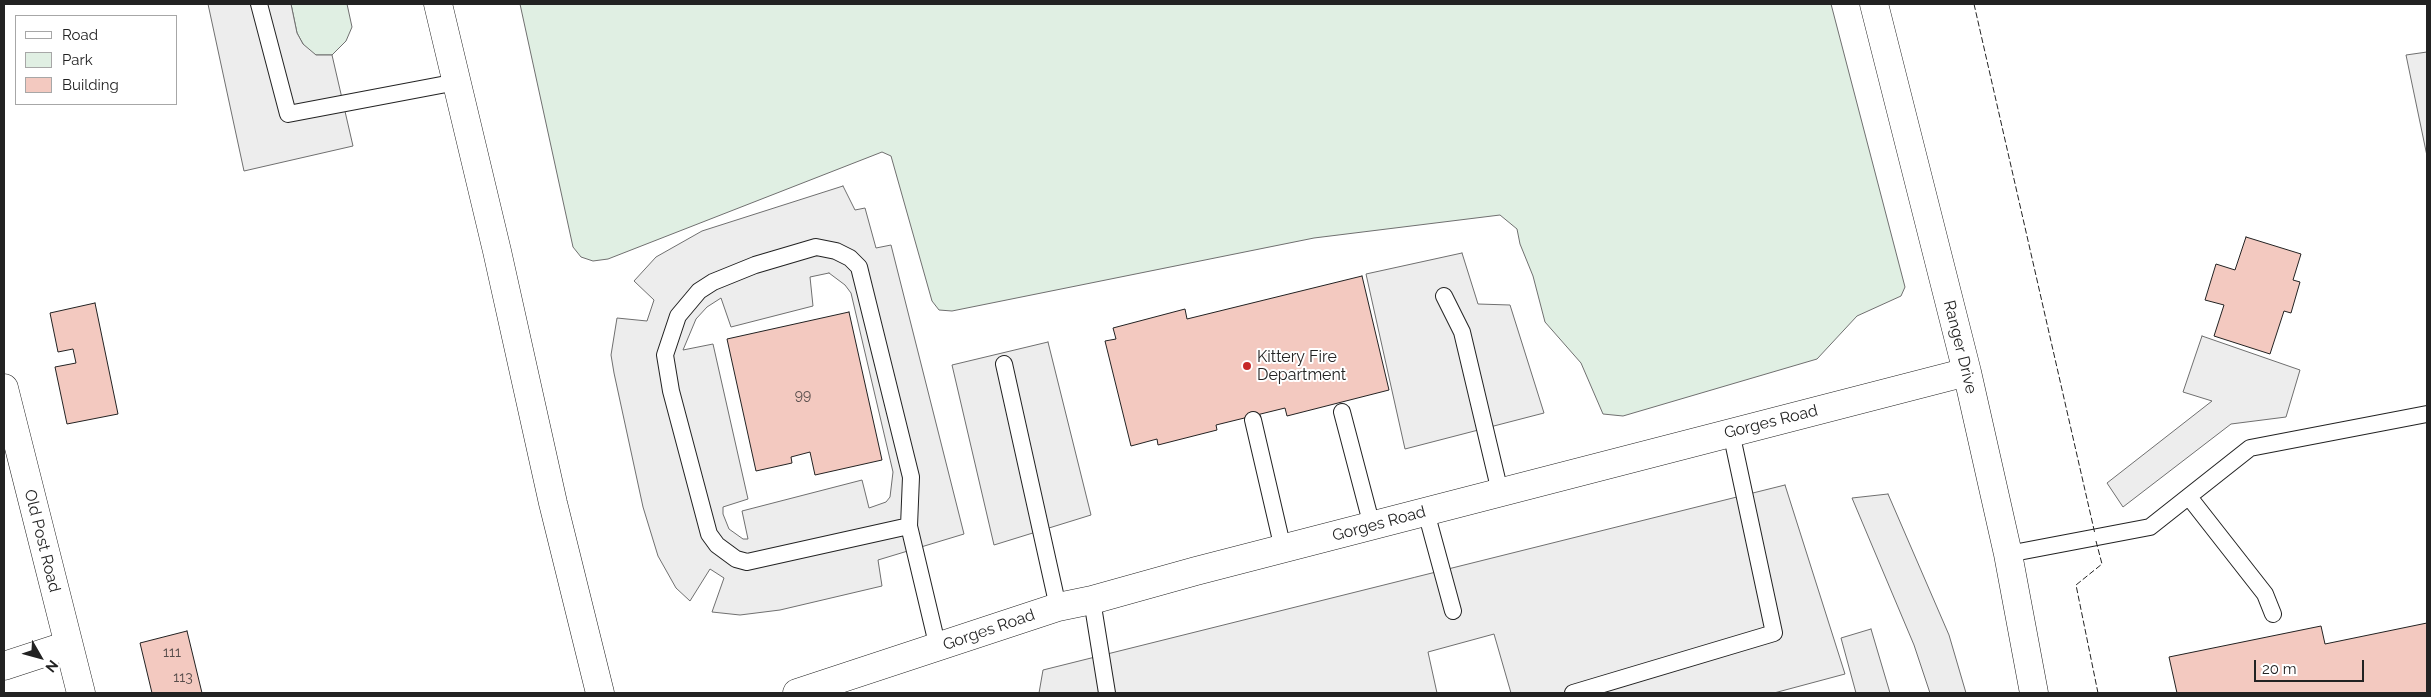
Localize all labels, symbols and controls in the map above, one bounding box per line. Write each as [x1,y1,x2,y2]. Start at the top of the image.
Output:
legend [15,15,178,105]
text: Road [62,26,98,44]
text: Park [62,51,93,69]
text: Building [62,76,119,94]
street label: Ranger Drive [1939,298,1981,396]
place label: Kittery Fire Department [1257,347,1346,385]
marker: Kittery Fire Department [1241,360,1253,372]
house number: 99 [795,388,811,404]
street label: Gorges Road [1722,401,1820,443]
street label: Old Post Road [20,488,64,594]
street label: Gorges Road [1330,502,1428,546]
street label: Gorges Road [941,605,1037,655]
north arrow [15,632,65,682]
house number: 111 [163,645,181,661]
scale bar [2256,650,2366,682]
text: N [42,657,61,675]
text: 20 m [2262,660,2297,678]
house number: 113 [173,670,193,686]

